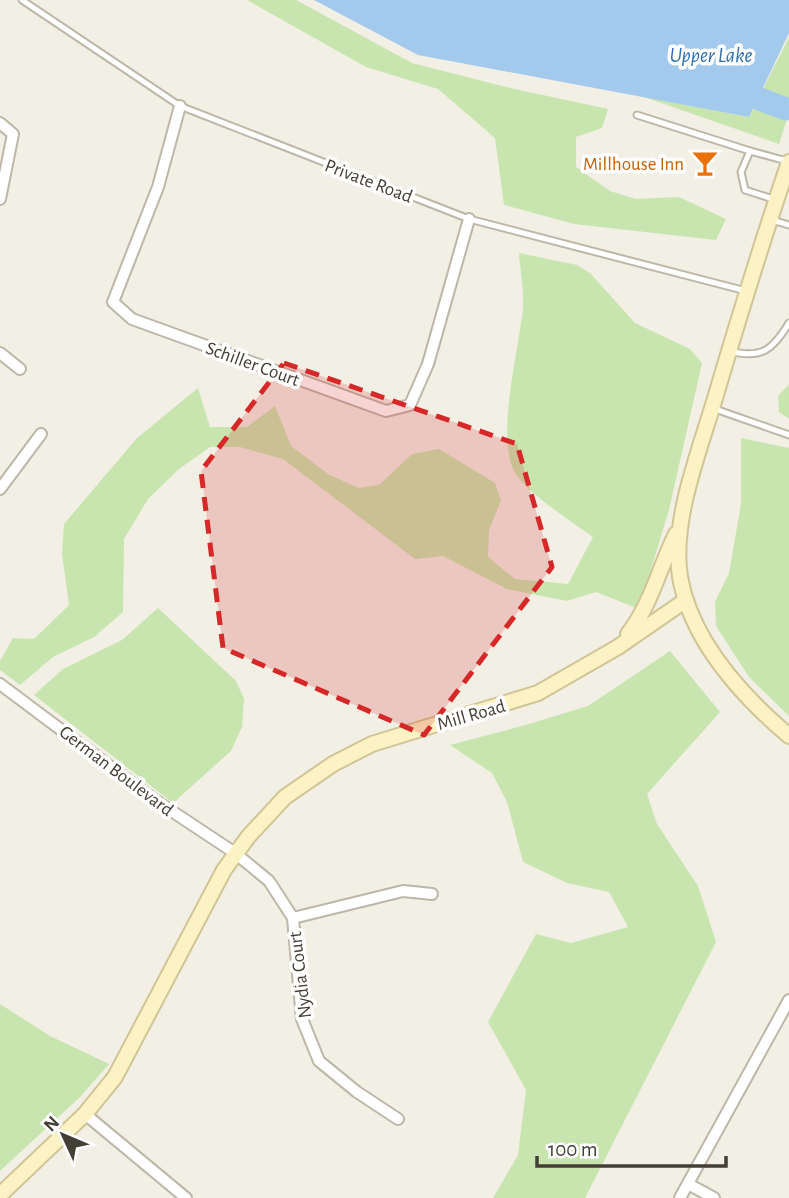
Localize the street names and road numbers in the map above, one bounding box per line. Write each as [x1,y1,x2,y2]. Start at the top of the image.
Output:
street label: Private Road [322,156,415,207]
street label: Schiller Court [203,339,302,390]
street label: Mill Road [435,697,508,734]
street label: German Boulevard [56,722,177,820]
street label: Nydia Court [286,930,315,1019]

